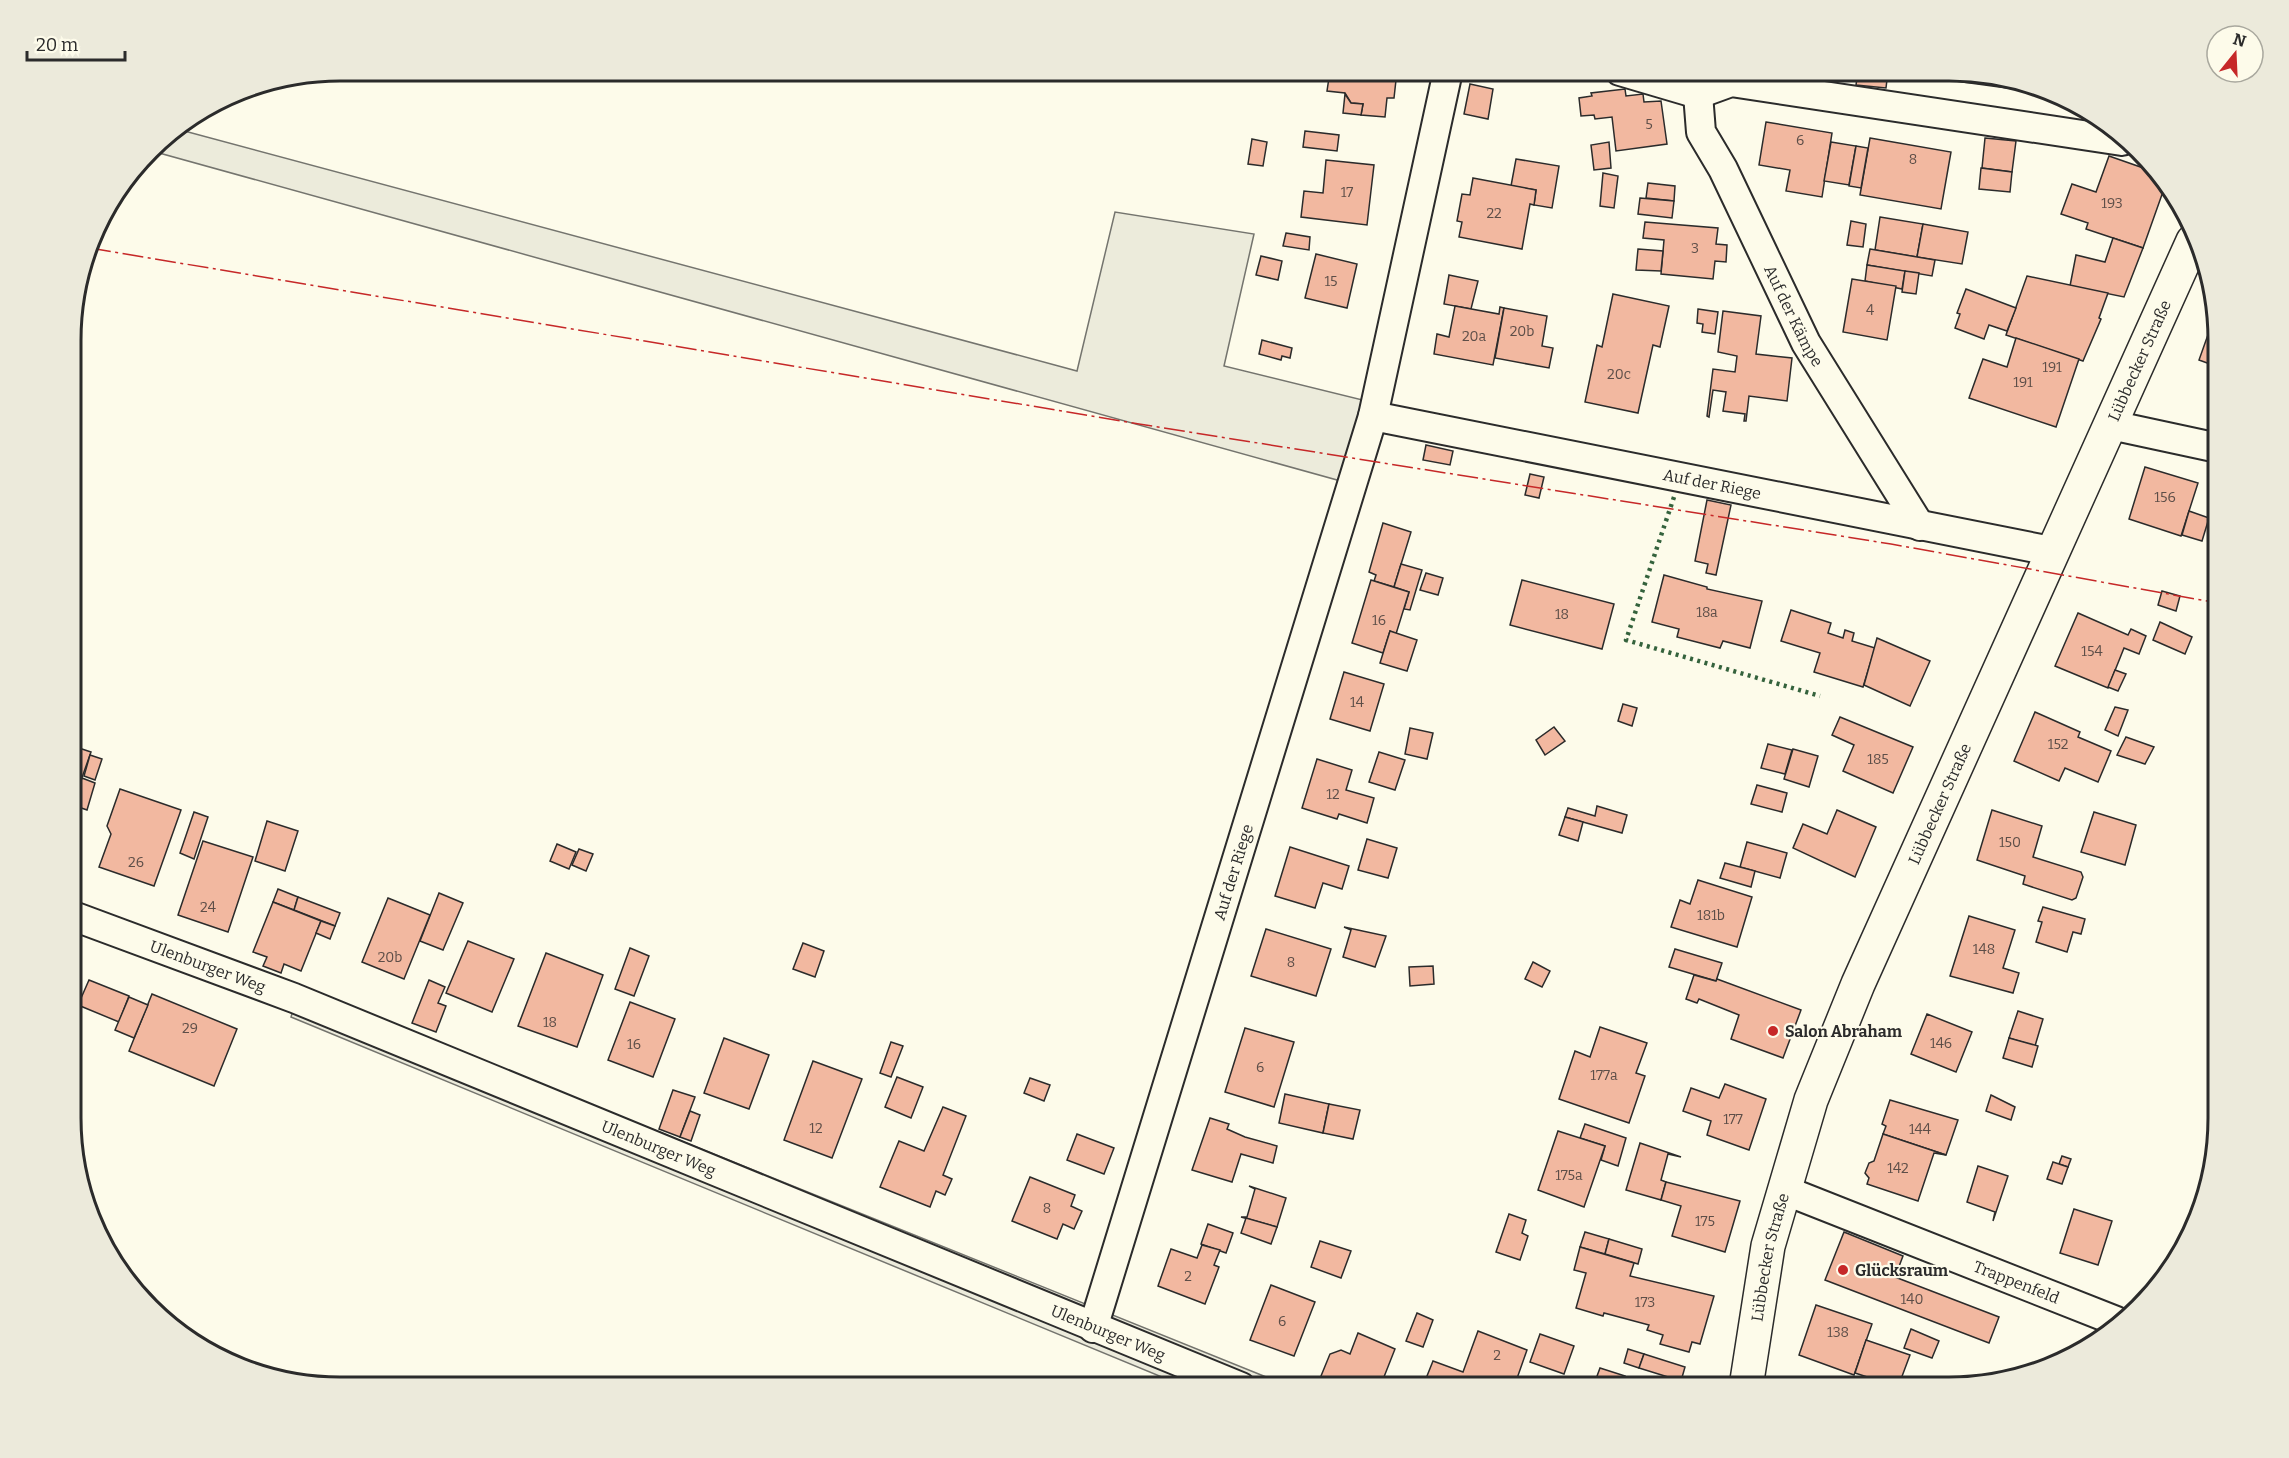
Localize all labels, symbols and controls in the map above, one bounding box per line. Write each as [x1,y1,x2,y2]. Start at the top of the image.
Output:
scale bar [27,24,124,62]
north arrow [2205,24,2265,84]
text: N [2231,29,2248,51]
text: 20 m [36,34,78,56]
house number: 5 [1645,116,1653,133]
house number: 6 [1796,132,1804,149]
house number: 8 [1909,151,1917,168]
house number: 17 [1341,184,1353,201]
house number: 193 [2101,195,2123,212]
house number: 22 [1486,205,1502,222]
house number: 3 [1691,240,1699,257]
street label: Auf der Kämpe [1761,262,1828,370]
house number: 15 [1324,273,1338,290]
street label: Lübbecker Straße [2104,297,2175,424]
house number: 4 [1866,302,1874,319]
house number: 20b [1510,323,1534,340]
house number: 20a [1462,328,1486,345]
house number: 191 [2042,359,2062,376]
house number: 20c [1607,366,1631,383]
house number: 191 [2013,374,2033,391]
street label: Auf der Riege [1662,465,1763,503]
house number: 156 [2154,489,2176,506]
house number: 18a [1696,604,1718,621]
house number: 18 [1555,606,1569,623]
house number: 16 [1372,612,1386,629]
house number: 154 [2081,643,2103,660]
house number: 14 [1350,694,1364,711]
house number: 152 [2048,736,2068,753]
street label: Lübbecker Straße [1904,740,1975,867]
house number: 185 [1867,751,1889,768]
house number: 12 [1326,786,1340,803]
street label: Auf der Riege [1209,822,1257,922]
house number: 150 [1999,834,2021,851]
house number: 26 [128,854,144,871]
house number: 24 [200,899,216,916]
house number: 181b [1697,907,1725,924]
street label: Ulenburger Weg [147,936,269,996]
house number: 148 [1973,941,1995,958]
house number: 20b [378,949,402,966]
house number: 8 [1287,954,1295,971]
house number: 18 [543,1014,557,1031]
house number: 29 [182,1020,198,1037]
place label: Salon Abraham [1785,1022,1903,1041]
marker: Salon Abraham [1766,1024,1780,1038]
house number: 146 [1930,1035,1952,1052]
house number: 16 [627,1036,641,1053]
house number: 6 [1256,1059,1264,1076]
house number: 177a [1590,1067,1618,1084]
house number: 177 [1723,1111,1743,1128]
street label: Ulenburger Weg [599,1116,719,1180]
house number: 12 [809,1120,823,1137]
house number: 144 [1909,1121,1931,1138]
house number: 142 [1887,1160,1909,1177]
house number: 175a [1555,1167,1583,1184]
street label: Lübbecker Straße [1747,1191,1793,1323]
house number: 8 [1043,1200,1051,1217]
house number: 175 [1695,1213,1715,1230]
street label: Trappenfeld [1971,1256,2063,1307]
place label: Glücksraum [1855,1261,1949,1280]
marker: Glücksraum [1836,1263,1850,1277]
house number: 2 [1184,1268,1192,1285]
house number: 140 [1901,1291,1923,1308]
house number: 173 [1635,1294,1655,1311]
street label: Ulenburger Weg [1048,1300,1168,1365]
house number: 6 [1278,1313,1286,1330]
house number: 138 [1827,1324,1849,1341]
house number: 2 [1493,1347,1501,1364]

